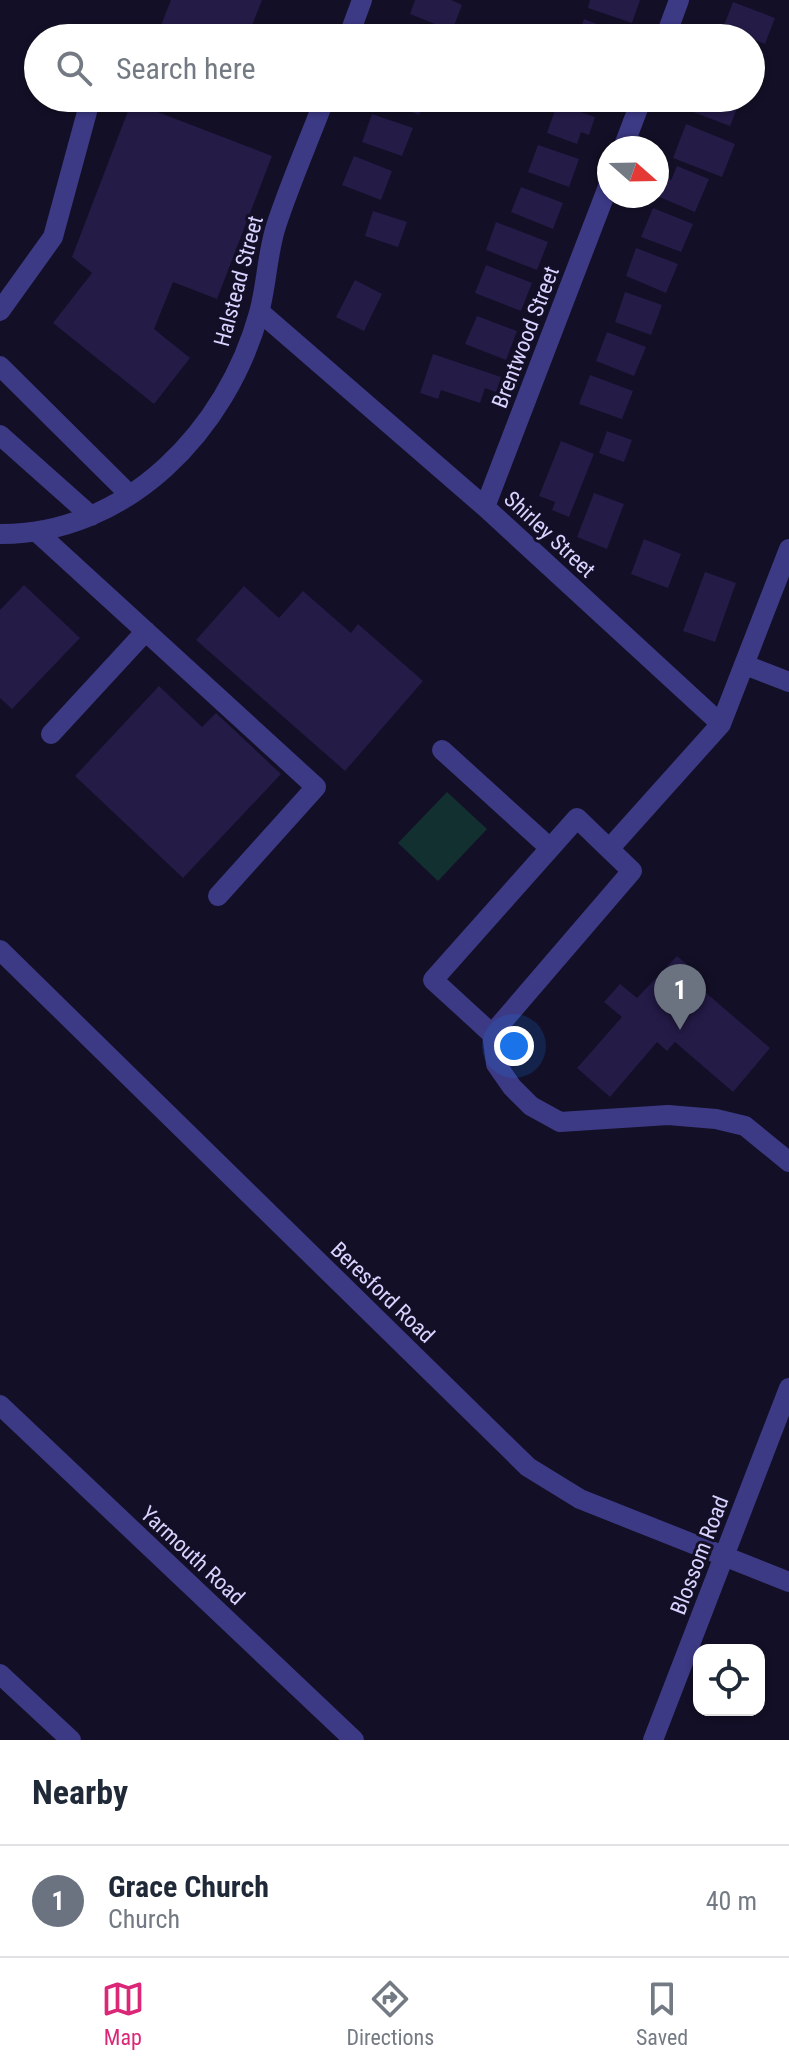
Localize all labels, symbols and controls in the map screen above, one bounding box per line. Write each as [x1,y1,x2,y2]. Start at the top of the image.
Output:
search box [24,24,765,112]
icon: search [52,46,96,90]
text: Search here [116,51,256,86]
north arrow [597,136,669,208]
street label: Halstead Street [209,213,268,349]
street label: Brentwood Street [487,263,564,412]
street label: Shirley Street [499,486,600,583]
pin: 1 [654,964,706,1030]
your location [494,1026,534,1066]
street label: Beresford Road [326,1237,439,1348]
street label: Blossom Road [665,1492,734,1618]
street label: Yarmouth Road [136,1501,250,1610]
map controls [693,1644,765,1716]
button: locate [693,1644,765,1716]
text: Nearby [32,1772,128,1812]
text: Grace Church [108,1869,269,1904]
text: 1 [51,1886,65,1916]
text: 40 m [706,1886,757,1916]
text: Church [108,1904,180,1934]
tab: Map [101,1977,145,2050]
tab: Directions [346,1977,434,2050]
tab: Saved [636,1977,688,2050]

